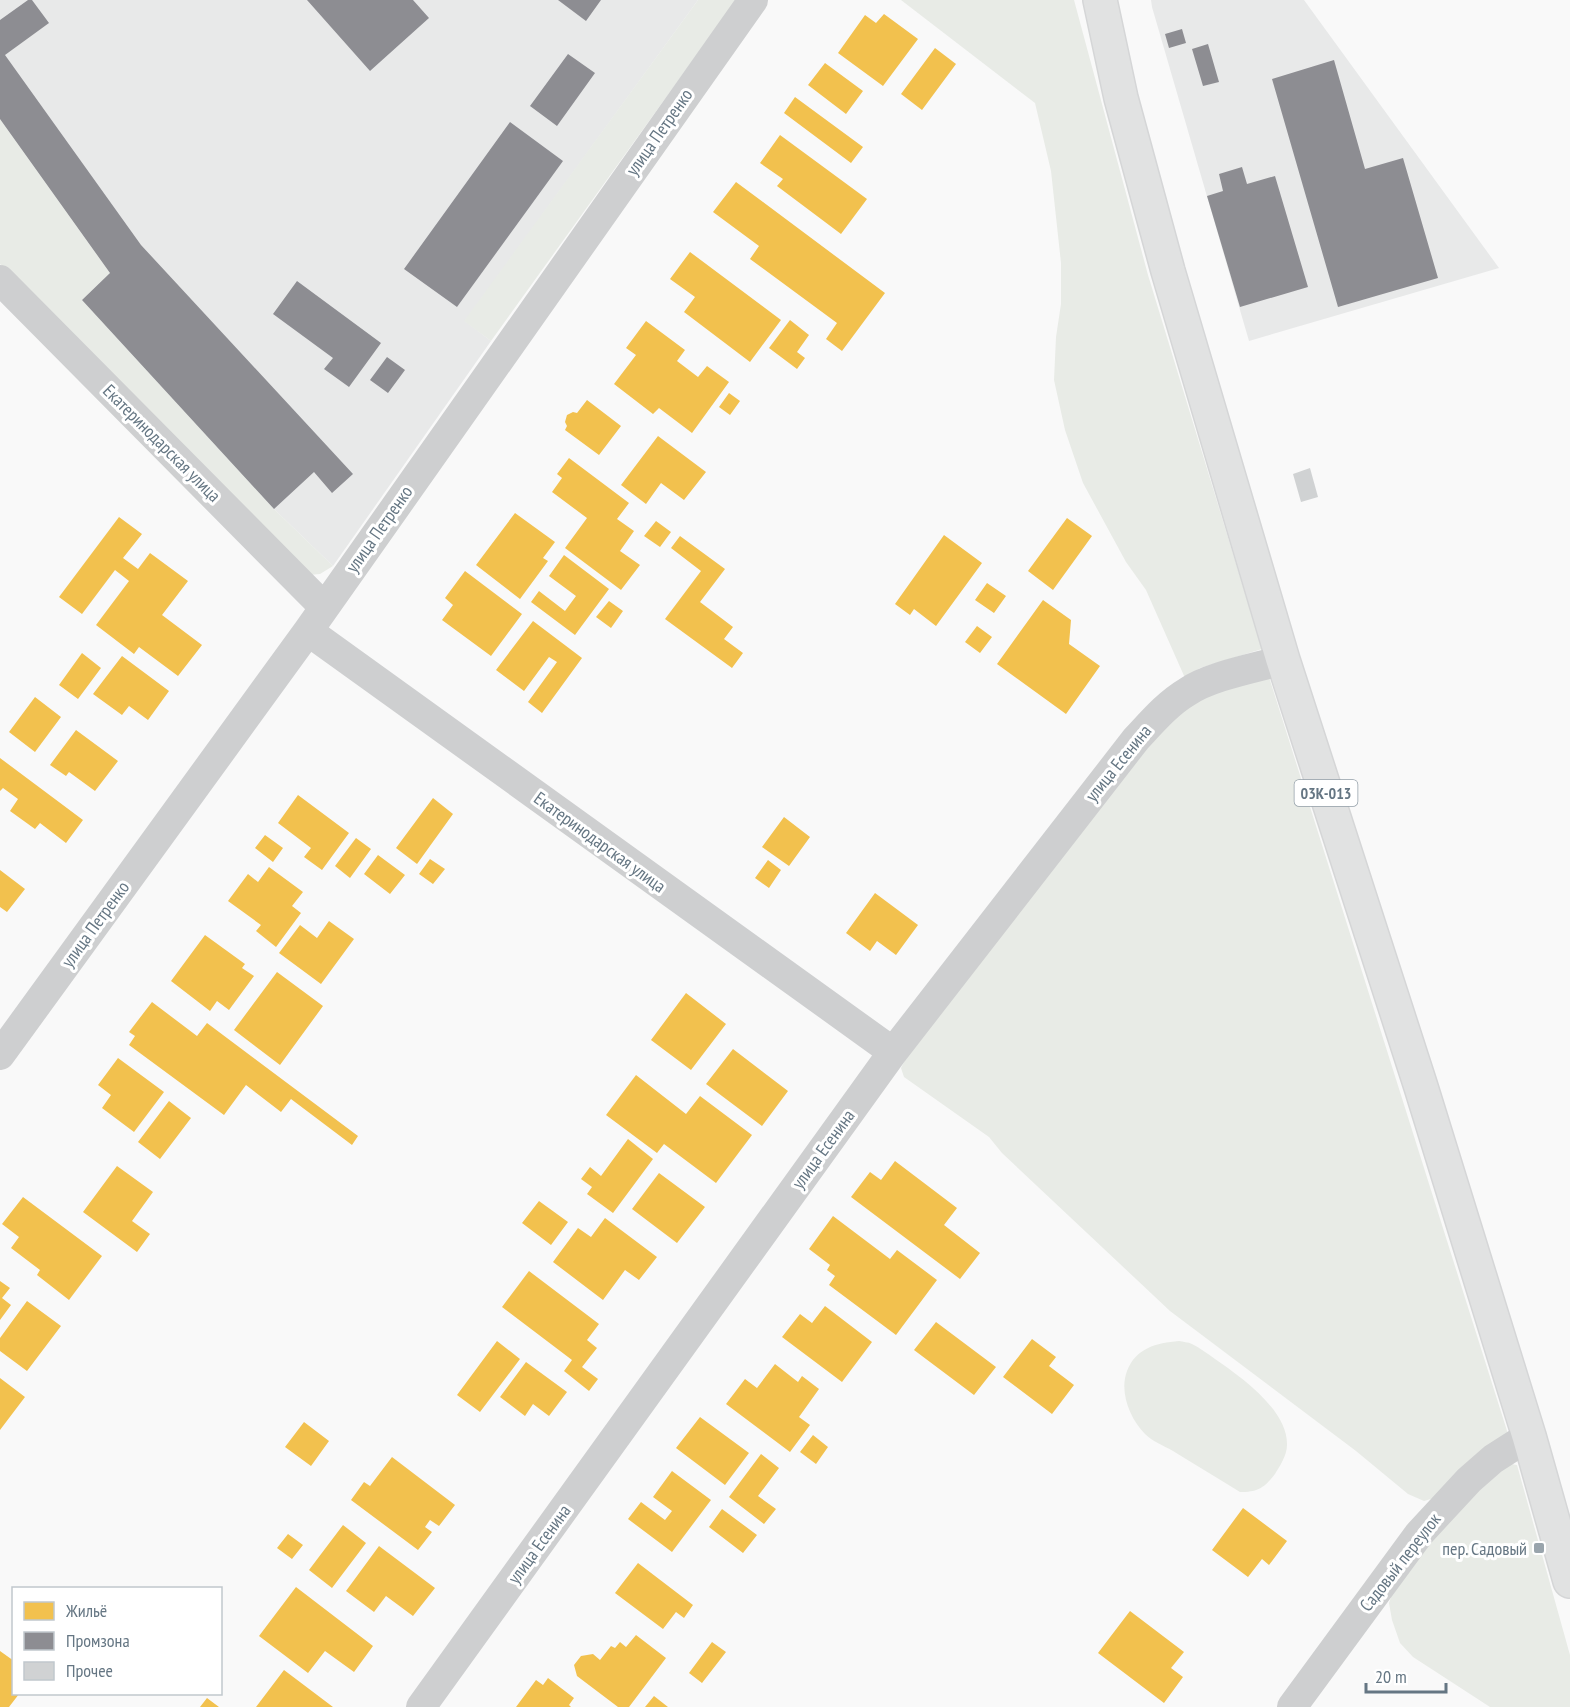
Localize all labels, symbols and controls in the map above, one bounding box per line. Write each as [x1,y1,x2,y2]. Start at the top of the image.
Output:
street label: улица Петренко [621,84,698,180]
street label: Екатеринодарская улица [98,379,226,507]
street label: улица Петренко [341,481,418,577]
street label: улица Есенина [1080,720,1156,806]
road number: 03К-013 [1294,780,1358,806]
street label: Екатеринодарская улица [530,786,670,898]
street label: улица Петренко [56,876,134,972]
street label: улица Есенина [786,1105,860,1193]
street label: улица Есенина [502,1500,576,1588]
street label: Садовый переулок [1354,1508,1446,1616]
place label: пер. Садовый [1442,1537,1527,1560]
marker: пер. Садовый [1532,1541,1546,1555]
legend [12,1587,222,1695]
text: Жильё [65,1599,107,1622]
text: Промзона [66,1629,130,1652]
scale bar [1366,1656,1446,1694]
text: Прочее [66,1659,113,1682]
text: 20 m [1375,1665,1407,1688]

